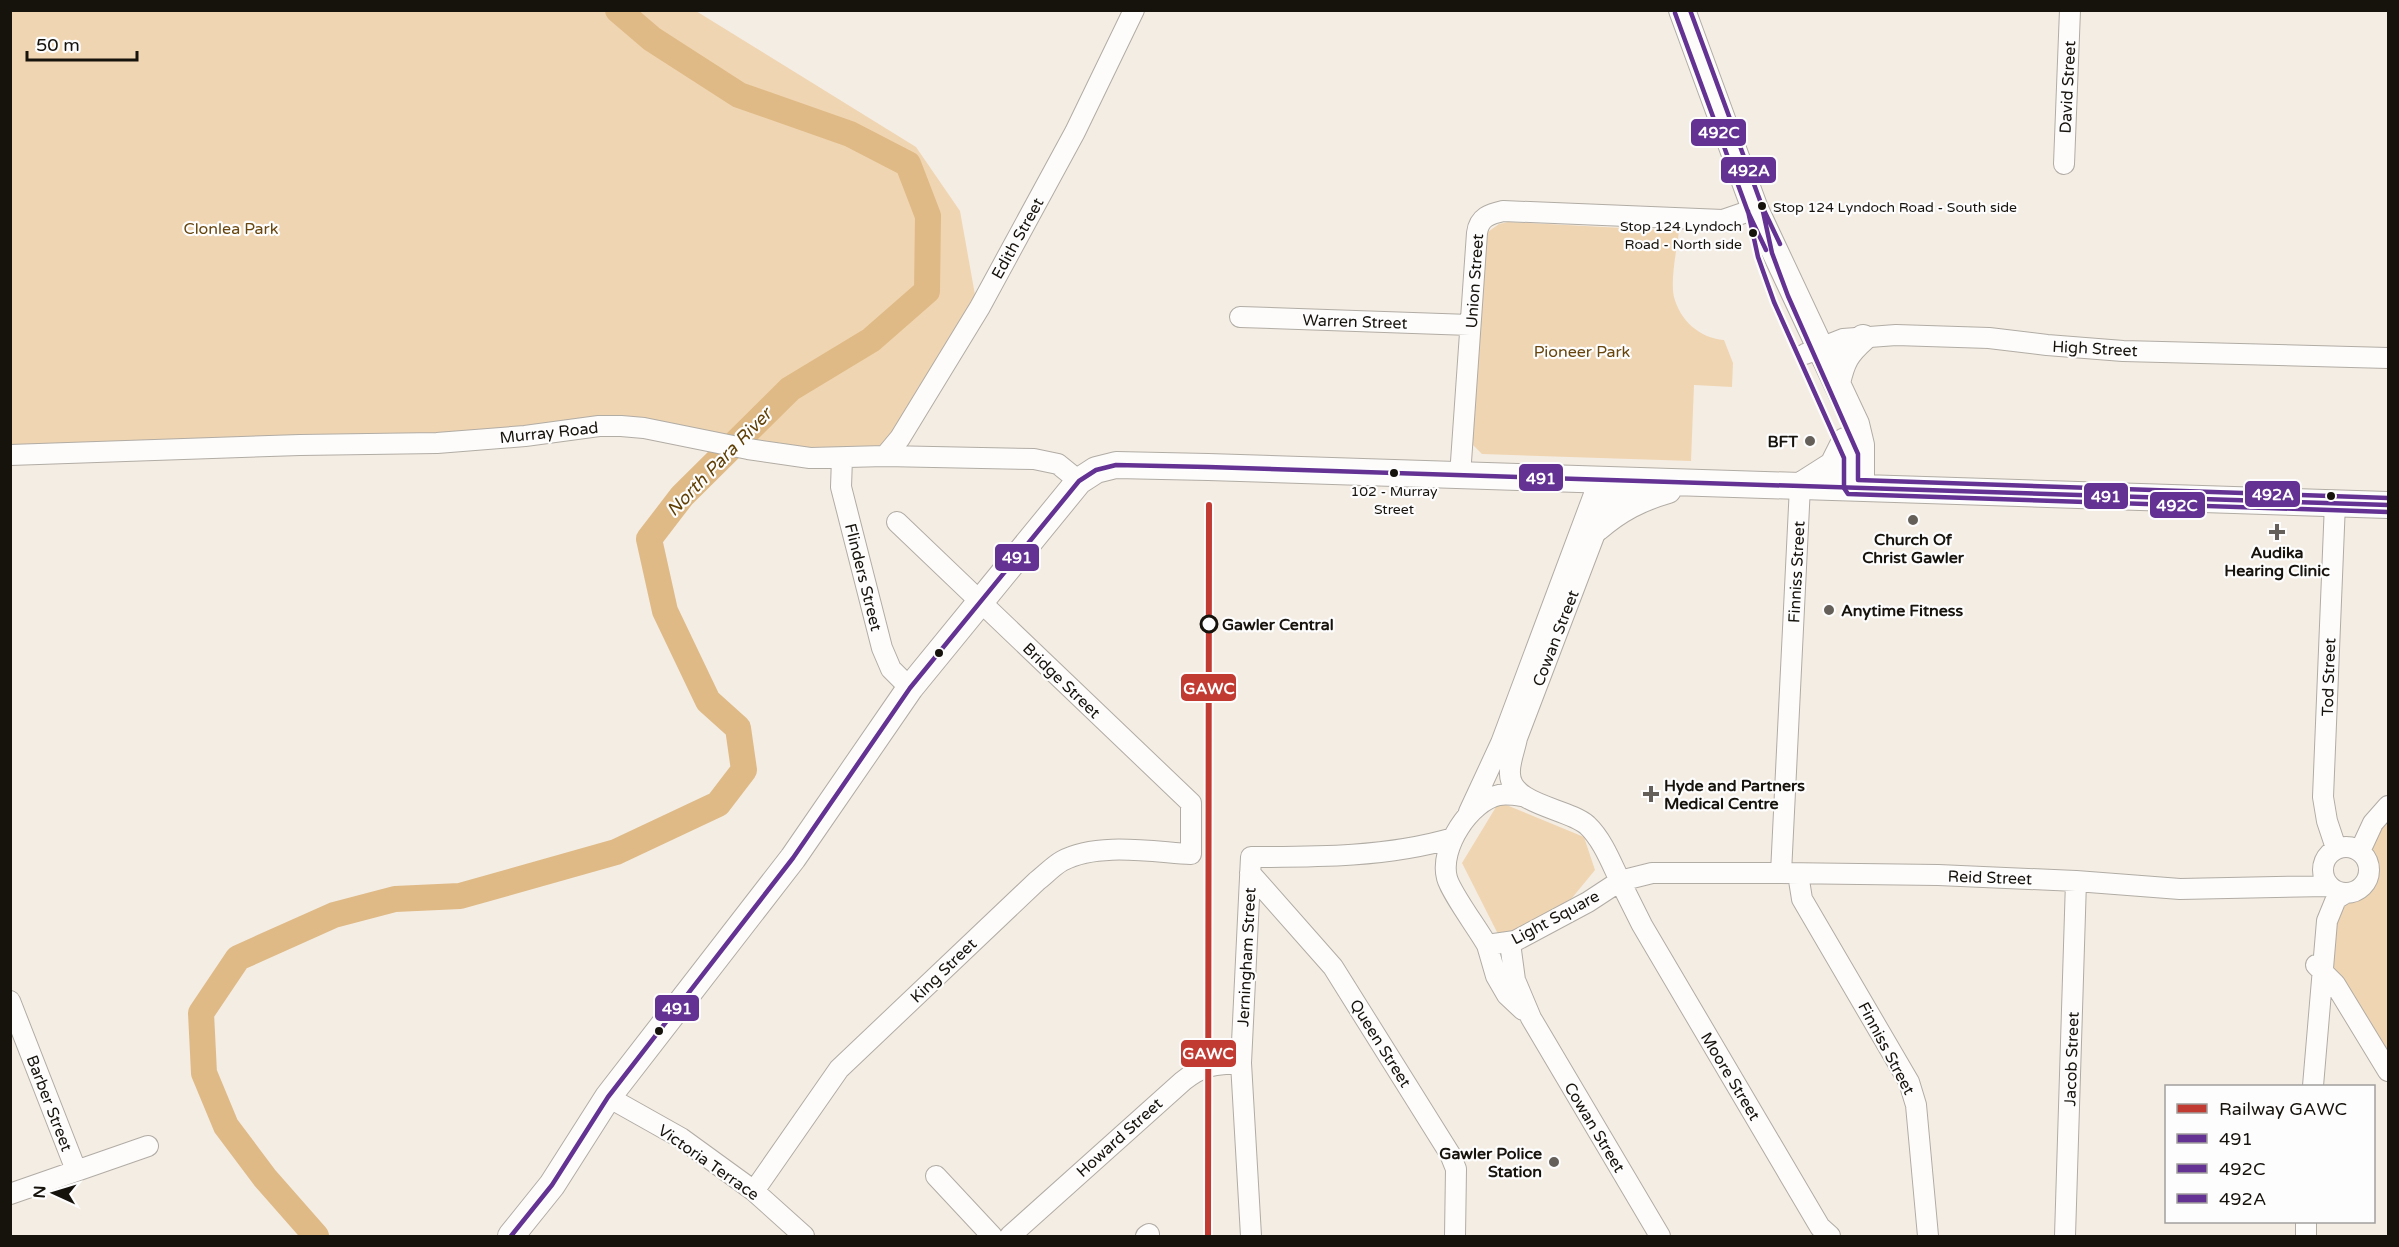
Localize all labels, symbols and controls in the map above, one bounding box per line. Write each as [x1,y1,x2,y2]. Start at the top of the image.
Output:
scale bar [27,24,136,62]
text: 50 m [36,34,80,56]
street label: David Street [2056,40,2080,134]
line badge: 492C [1690,118,1747,147]
text: 492C [1698,123,1740,143]
line badge: 492A [1720,156,1777,184]
text: 492A [1728,161,1770,181]
street label: Edith Street [987,194,1048,283]
place label: Stop 124 Lyndoch Road - South side [1773,199,2017,216]
marker: Stop 124 Lyndoch Road - South side [1756,200,1768,212]
place label: Stop 124 Lyndoch Road - North side [1620,218,1742,253]
park label: Clonlea Park [184,219,279,239]
marker: Stop 124 Lyndoch Road - North side [1747,227,1759,239]
street label: Union Street [1462,233,1488,329]
street label: Warren Street [1302,310,1408,334]
street label: High Street [2052,337,2138,361]
park label: Pioneer Park [1534,342,1631,362]
water label: North Para River [662,402,778,521]
street label: Murray Road [499,418,599,448]
place label: BFT [1767,432,1798,452]
marker: BFT [1803,434,1817,448]
line badge: 491 [1518,463,1564,492]
marker: 102 - Murray Street [1388,467,1400,479]
text: 491 [1526,469,1556,489]
line badge: 492A [2244,480,2301,508]
line badge: 491 [2083,482,2129,510]
place label: 102 - Murray Street [1350,483,1438,518]
text: 492A [2252,485,2294,505]
text: 491 [2091,487,2121,507]
unlabelled marker [2325,490,2337,502]
line badge: 492C [2149,491,2206,519]
text: 492C [2156,496,2198,516]
marker: Church Of Christ Gawler [1906,513,1920,527]
street label: Finniss Street [1784,520,1810,624]
street label: Flinders Street [840,521,886,633]
marker: Audika Hearing Clinic [2268,523,2286,541]
place label: Church Of Christ Gawler [1862,530,1965,568]
line badge: 491 [994,543,1040,572]
place label: Audika Hearing Clinic [2224,543,2330,581]
text: 491 [1002,548,1032,568]
street label: Cowan Street [1528,587,1583,689]
place label: Anytime Fitness [1841,601,1963,621]
marker: Anytime Fitness [1822,603,1836,617]
marker: Gawler Central [1200,615,1218,633]
place label: Gawler Central [1222,615,1334,635]
street label: Tod Street [2318,637,2340,717]
street label: Bridge Street [1018,639,1104,723]
unlabelled marker [933,647,945,659]
line badge: GAWC [1180,673,1237,702]
text: GAWC [1183,679,1235,699]
place label: Hyde and Partners Medical Centre [1664,776,1805,814]
marker: Hyde and Partners Medical Centre [1642,785,1660,803]
street label: Reid Street [1947,867,2032,889]
street label: Light Square [1508,886,1603,949]
street label: Jerningham Street [1233,887,1261,1027]
street label: King Street [906,934,981,1007]
line badge: 491 [654,994,700,1022]
street label: Queen Street [1345,996,1415,1091]
text: 491 [662,999,692,1019]
street label: Finniss Street [1853,999,1919,1098]
street label: Jacob Street [2060,1011,2084,1107]
unlabelled marker [653,1025,665,1037]
street label: Moore Street [1696,1029,1764,1124]
line badge: GAWC [1180,1039,1237,1068]
text: GAWC [1182,1044,1234,1064]
street label: Barber Street [22,1052,77,1154]
street label: Cowan Street [1559,1079,1629,1176]
legend [2165,1085,2375,1223]
street label: Howard Street [1073,1094,1167,1182]
text: Railway GAWC [2219,1098,2347,1120]
street label: Victoria Terrace [654,1120,763,1205]
text: 491 [2219,1128,2253,1150]
place label: Gawler Police Station [1439,1144,1542,1182]
marker: Gawler Police Station [1547,1155,1561,1169]
text: 492C [2219,1158,2265,1180]
north arrow [24,1163,84,1223]
text: N [30,1185,50,1199]
text: 492A [2219,1188,2266,1210]

